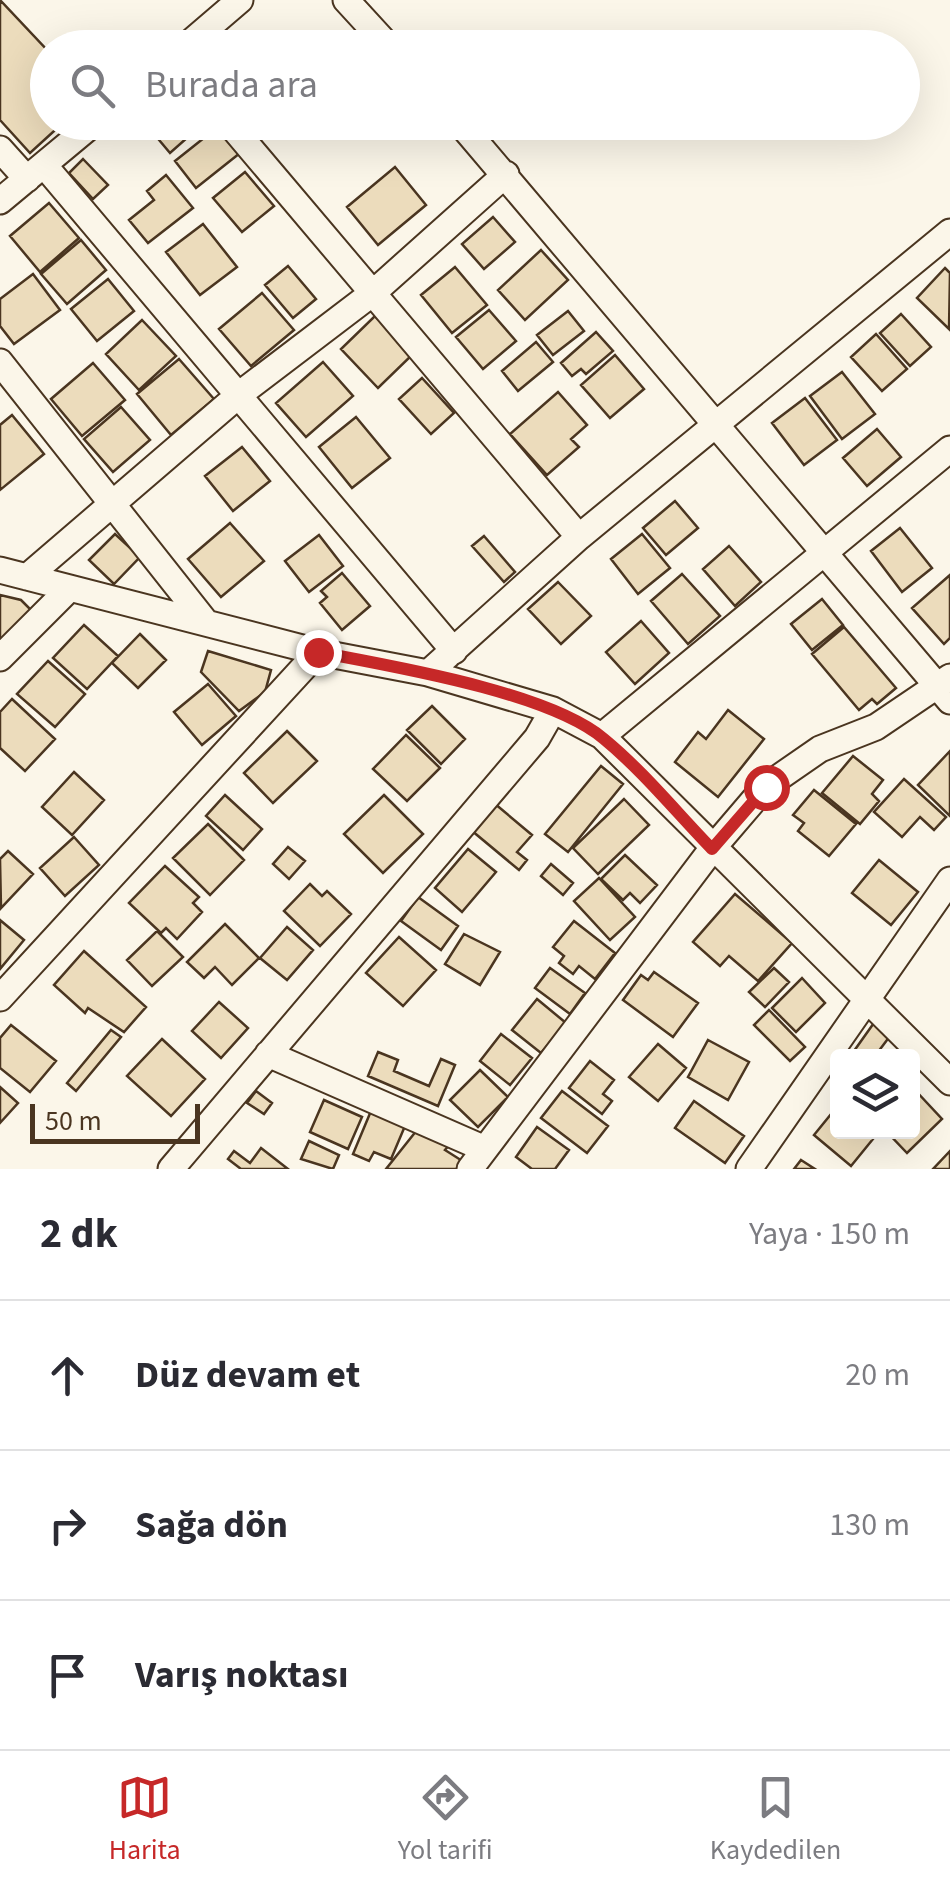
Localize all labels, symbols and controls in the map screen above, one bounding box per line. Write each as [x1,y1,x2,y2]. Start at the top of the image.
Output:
search box [30,30,920,140]
icon: search [65,58,120,113]
text: Burada ara [145,58,318,112]
route end [296,630,342,676]
route start [744,765,790,811]
map controls [830,1049,920,1139]
button: layers [830,1049,920,1139]
scale bar [30,1099,200,1144]
text: 50 m [45,1101,102,1141]
text: 2 dk [40,1204,118,1264]
text: Yaya · 150 m [749,1211,910,1257]
icon: ahead [40,1348,95,1403]
text: Düz devam et [135,1348,360,1402]
text: 20 m [845,1352,910,1398]
icon: right [40,1498,95,1553]
text: Sağa dön [135,1498,288,1552]
text: 130 m [829,1502,910,1548]
icon: arrive [40,1648,95,1703]
text: Varış noktası [135,1648,348,1702]
tab: Harita [109,1770,181,1870]
tab: Yol tarifi [398,1770,493,1870]
tab: Kaydedilen [710,1770,841,1870]

